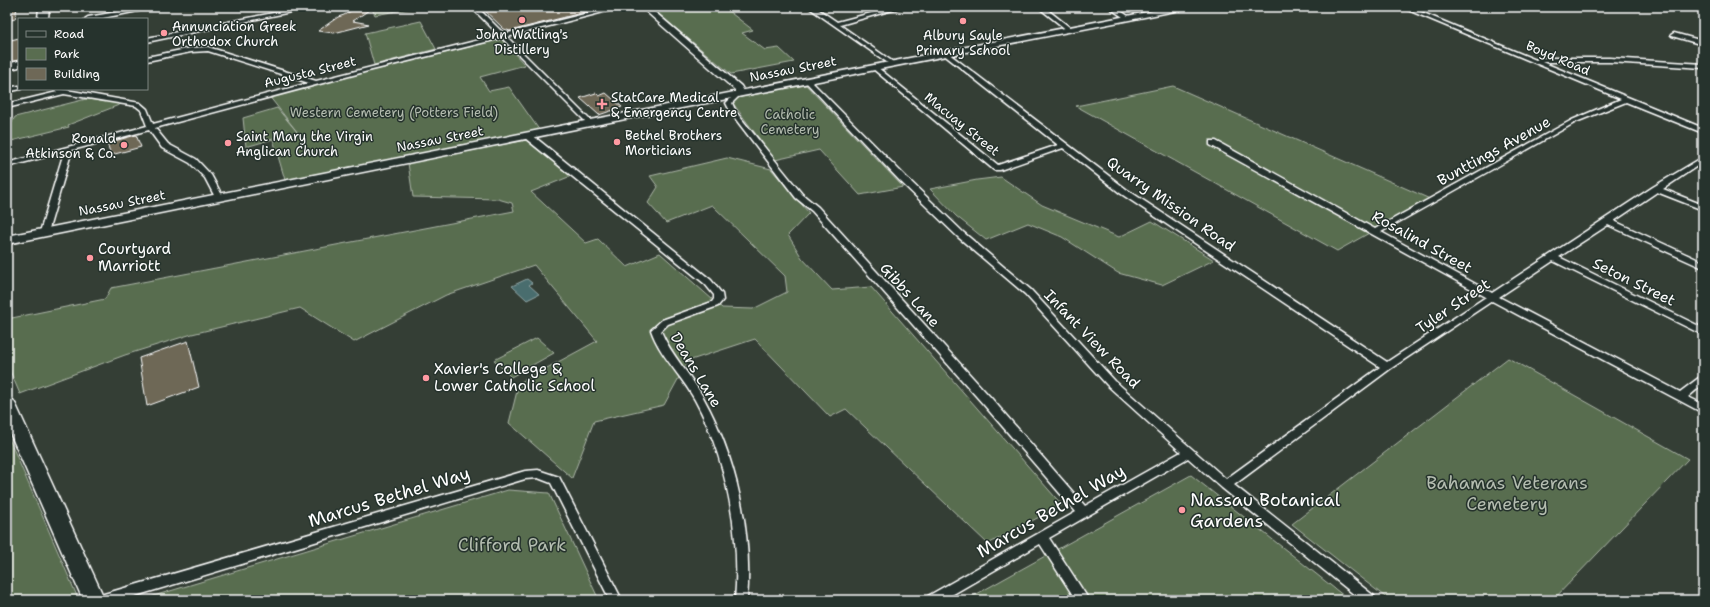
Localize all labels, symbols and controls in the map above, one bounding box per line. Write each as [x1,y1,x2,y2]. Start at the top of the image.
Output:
marker: John Watling's Distillery [517,15,527,25]
marker: Albury Sayle Primary School [958,16,968,26]
legend [18,18,148,90]
place label: Annunciation Greek Orthodox Church [172,18,296,50]
text: Road [54,26,85,42]
place label: John Watling's Distillery [476,26,568,58]
place label: Albury Sayle Primary School [916,27,1010,59]
marker: Annunciation Greek Orthodox Church [159,28,169,38]
street label: Boyd Road [1523,37,1593,79]
text: Park [54,46,80,62]
street label: Augusta Street [262,52,358,92]
street label: Nassau Street [748,52,838,86]
text: Building [54,66,100,82]
street label: Macuay Street [921,88,1003,160]
place label: StatCare Medical & Emergency Centre [611,89,737,121]
marker: StatCare Medical & Emergency Centre [596,98,608,110]
park label: Western Cemetery (Potters Field) [290,104,498,121]
park label: Catholic Cemetery [761,106,819,138]
street label: Bunttings Avenue [1434,112,1554,190]
street label: Nassau Street [395,122,485,156]
place label: Bethel Brothers Morticians [625,127,722,159]
place label: Saint Mary the Virgin Anglican Church [236,128,373,160]
place label: Ronald Atkinson & Co. [25,130,116,162]
marker: Bethel Brothers Morticians [612,137,622,147]
marker: Saint Mary the Virgin Anglican Church [223,138,233,148]
marker: Ronald Atkinson & Co. [119,140,129,150]
street label: Quarry Mission Road [1103,152,1240,256]
street label: Nassau Street [77,186,167,220]
street label: Rosalind Street [1368,206,1476,278]
place label: Courtyard Marriott [98,239,171,276]
marker: Courtyard Marriott [85,253,95,263]
street label: Seton Street [1589,253,1679,311]
street label: Gibbs Lane [876,258,944,332]
street label: Tyler Street [1412,274,1494,338]
street label: Infant View Road [1040,285,1145,393]
street label: Deans Lane [666,329,726,411]
place label: Xavier's College & Lower Catholic School [434,359,595,396]
marker: Xavier's College & Lower Catholic School [421,373,431,383]
street label: Marcus Bethel Way [972,459,1130,563]
street label: Marcus Bethel Way [305,461,473,533]
park label: Bahamas Veterans Cemetery [1426,471,1588,516]
place label: Nassau Botanical Gardens [1190,488,1341,533]
marker: Nassau Botanical Gardens [1177,505,1187,515]
park label: Clifford Park [458,533,566,557]

